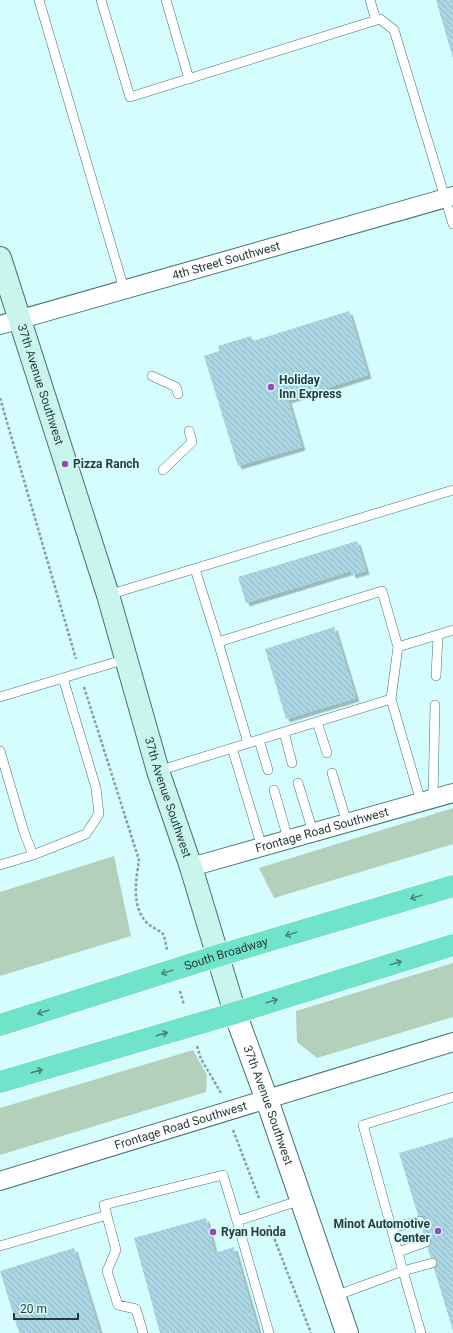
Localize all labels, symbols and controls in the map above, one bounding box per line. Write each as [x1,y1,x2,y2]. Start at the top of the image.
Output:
street label: 4th Street Southwest [170,239,282,283]
street label: 37th Avenue Southwest [15,323,67,447]
place label: Holiday Inn Express [279,373,342,401]
marker: Holiday Inn Express [266,382,276,392]
place label: Pizza Ranch [73,457,140,471]
marker: Pizza Ranch [60,459,70,469]
street label: 37th Avenue Southwest [142,736,194,860]
street label: Frontage Road Southwest [254,805,390,855]
one-way arrow [409,894,422,901]
one-way arrow [285,931,298,938]
street label: South Broadway [182,934,270,973]
one-way arrow [389,959,402,966]
one-way arrow [160,969,173,976]
one-way arrow [266,997,278,1005]
one-way arrow [37,1008,49,1016]
one-way arrow [155,1030,168,1037]
street label: 37th Avenue Southwest [241,1043,296,1167]
one-way arrow [31,1067,44,1074]
street label: Frontage Road Southwest [113,1099,249,1152]
place label: Minot Automotive Center [333,1217,431,1245]
place label: Ryan Honda [221,1225,287,1239]
marker: Minot Automotive Center [433,1226,443,1236]
marker: Ryan Honda [208,1227,218,1237]
scale bar [14,1295,78,1321]
text: 20 m [20,1302,47,1316]

